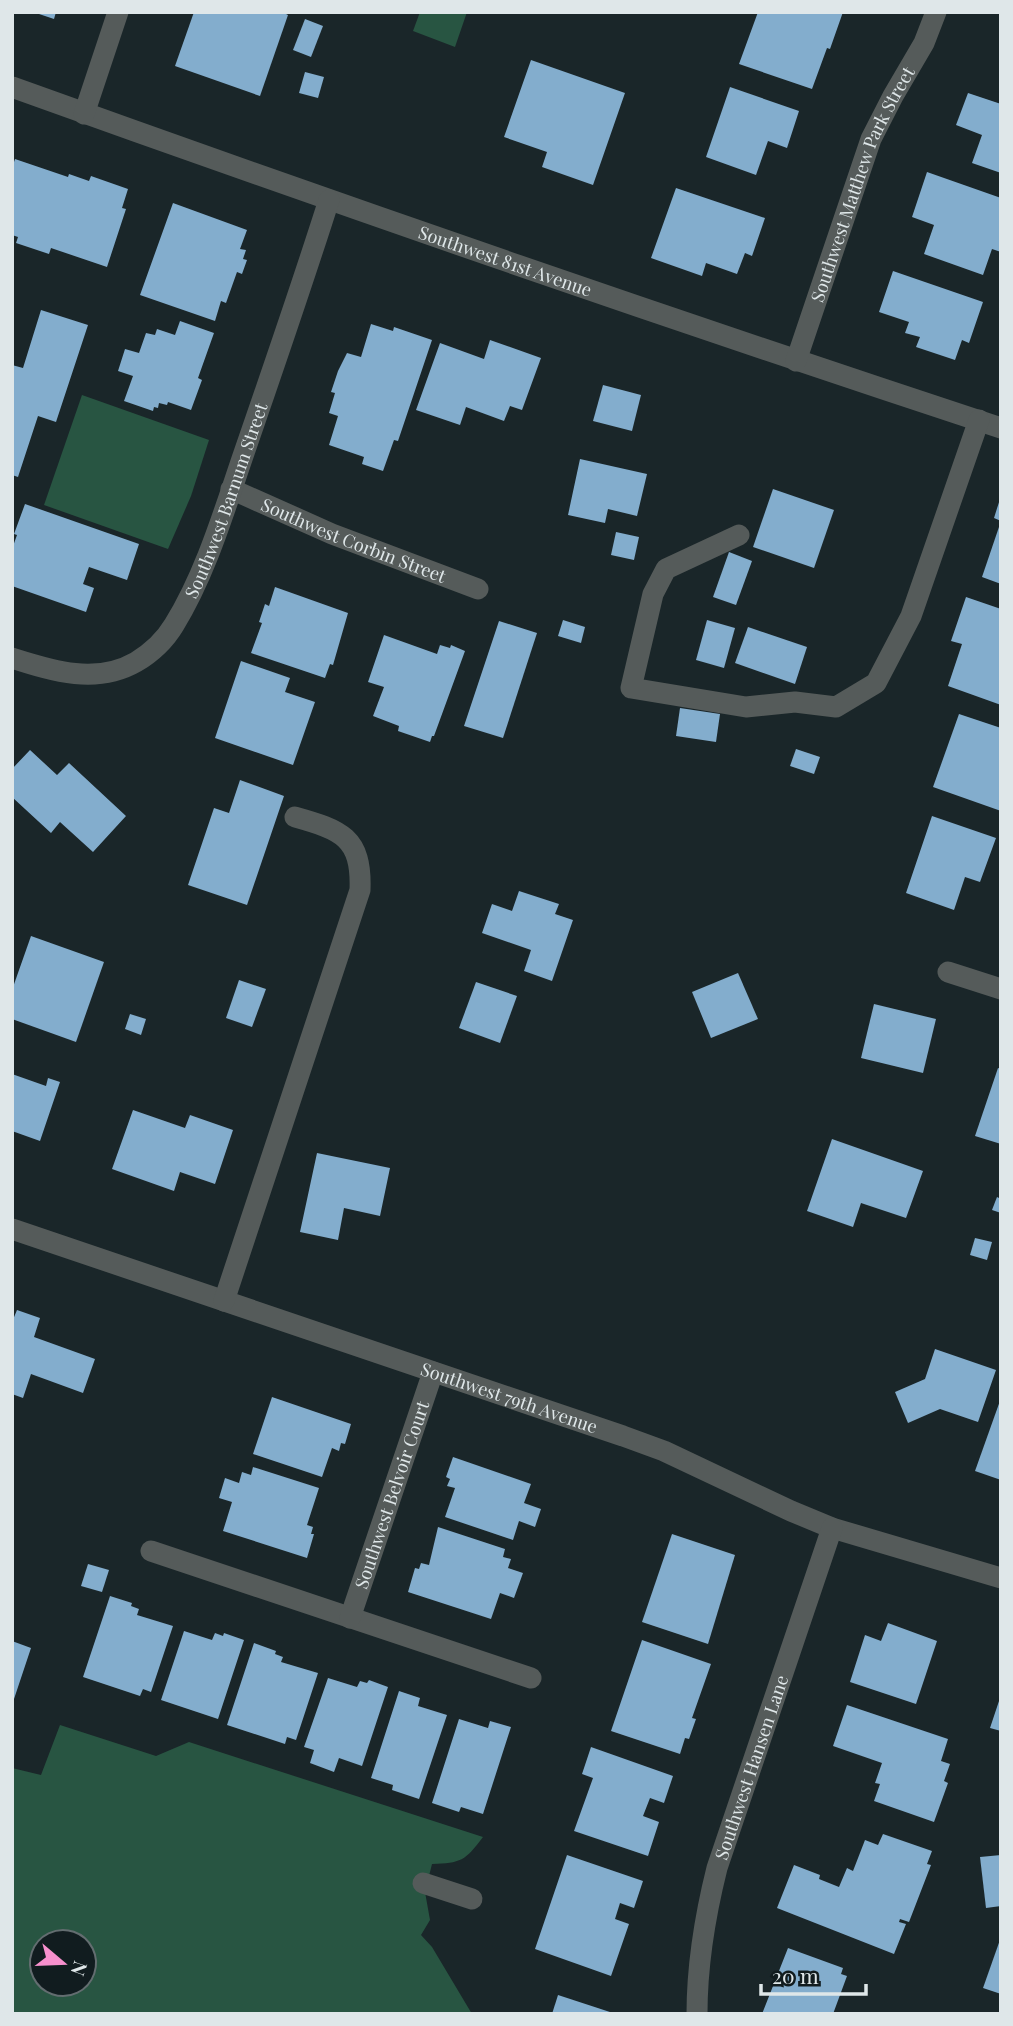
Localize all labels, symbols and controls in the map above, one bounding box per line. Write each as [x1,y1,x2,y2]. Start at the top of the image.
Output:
street label: Southwest Matthew Park Street [805,61,920,305]
street label: Southwest 81st Avenue [415,220,595,302]
street label: Southwest Barnum Street [179,399,273,602]
street label: Southwest Corbin Street [258,492,450,588]
street label: Southwest 79th Avenue [418,1356,601,1439]
street label: Southwest Belvoir Court [349,1397,435,1592]
street label: Southwest Hansen Lane [709,1672,793,1863]
north arrow [28,1928,98,1998]
scale bar [761,1952,866,1996]
text: N [65,1958,95,1980]
text: 20 m [772,1961,819,1989]

